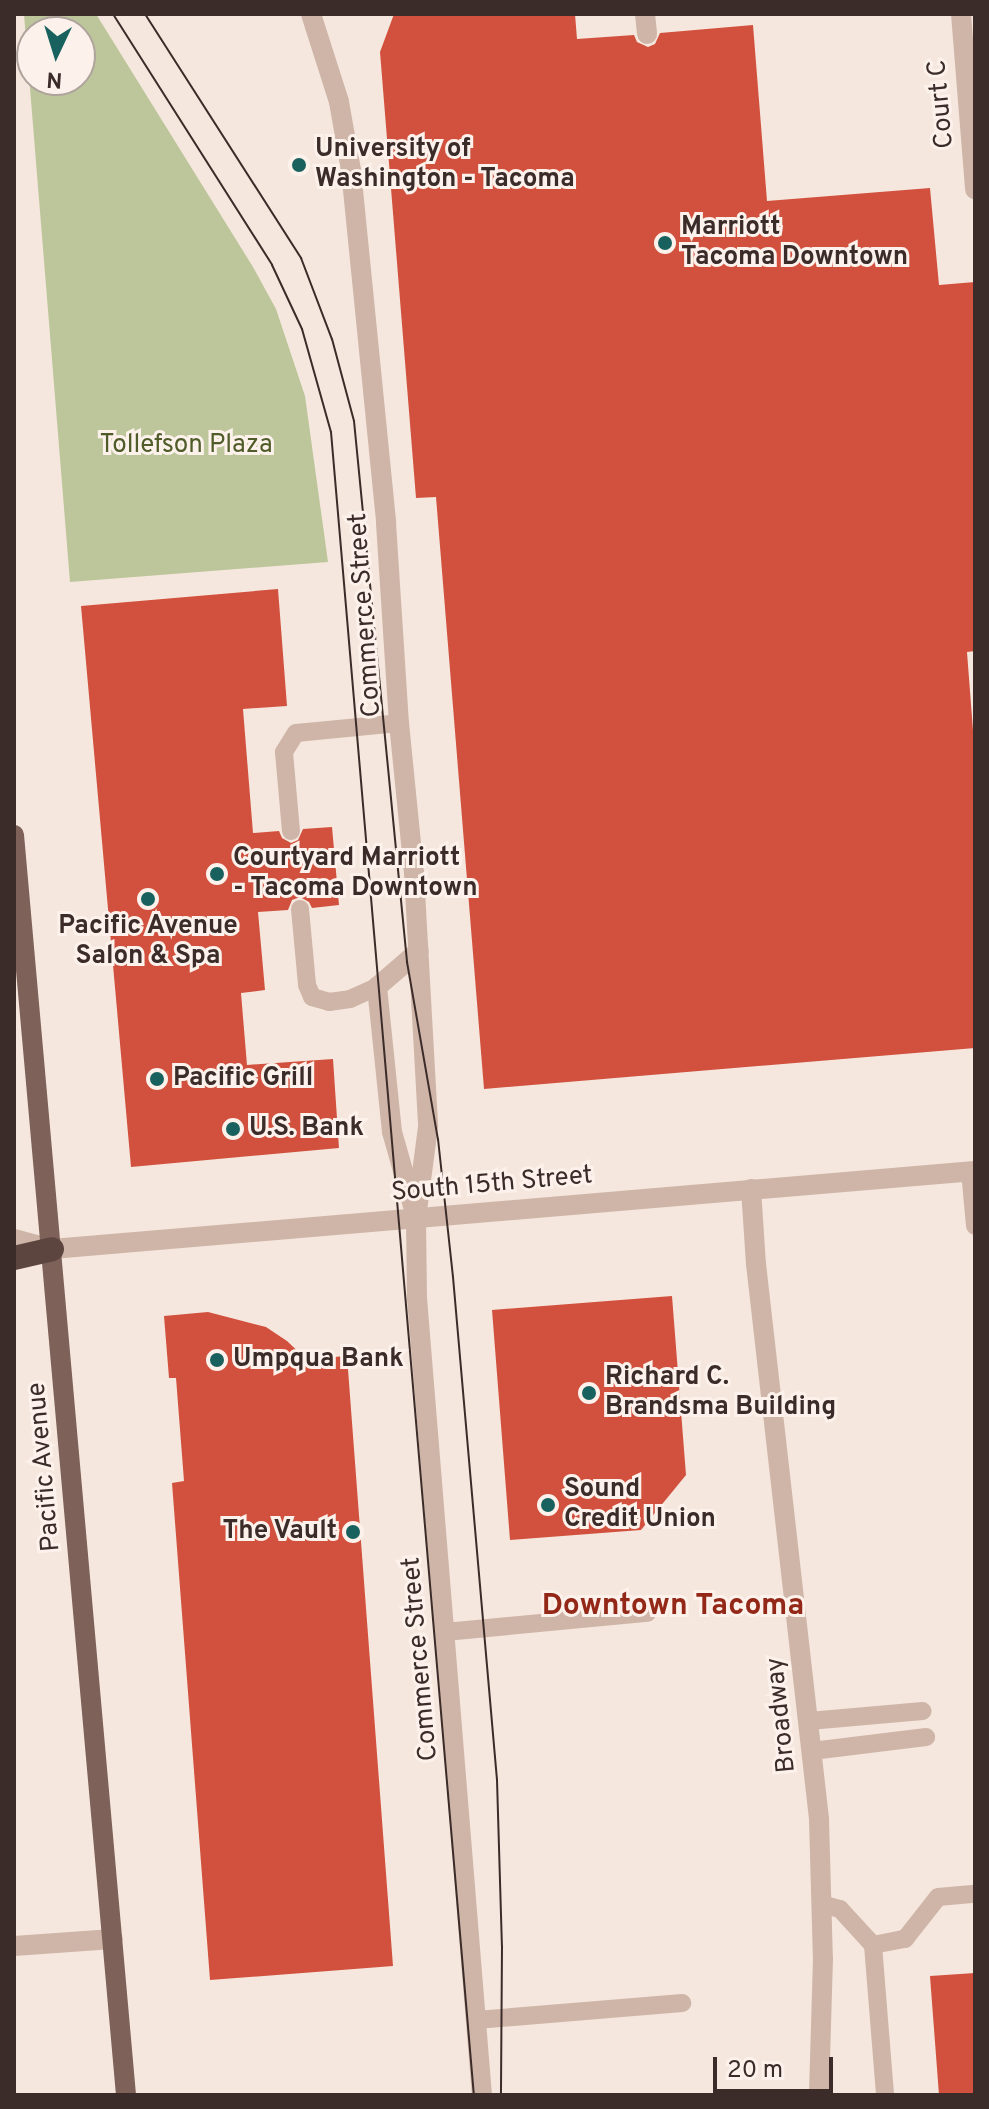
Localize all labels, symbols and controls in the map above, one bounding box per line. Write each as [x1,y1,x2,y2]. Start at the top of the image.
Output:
north arrow [16,16,96,96]
street label: Court C [923,58,961,150]
text: N [46,64,63,92]
place label: University of Washington - Tacoma [315,134,575,196]
marker: University of Washington - Tacoma [290,156,308,174]
place label: Marriott Tacoma Downtown [681,212,908,274]
marker: Marriott Tacoma Downtown [656,234,674,252]
park label: Tollefson Plaza [99,430,273,462]
street label: Commerce Street [343,512,389,718]
place label: Courtyard Marriott - Tacoma Downtown [233,843,478,904]
marker: Courtyard Marriott - Tacoma Downtown [208,865,226,883]
marker: Pacific Avenue Salon & Spa [139,890,157,908]
place label: Pacific Avenue Salon & Spa [58,911,238,972]
place label: Pacific Grill [173,1063,313,1095]
marker: Pacific Grill [148,1070,166,1088]
place label: U.S. Bank [249,1113,364,1145]
marker: U.S. Bank [224,1120,242,1138]
street label: South 15th Street [390,1161,594,1209]
place label: Umpqua Bank [233,1344,404,1376]
marker: Umpqua Bank [208,1351,226,1369]
place label: Richard C. Brandsma Building [605,1362,836,1424]
street label: Pacific Avenue [22,1381,68,1553]
marker: Richard C. Brandsma Building [580,1384,598,1402]
place label: Sound Credit Union [564,1474,716,1536]
marker: Sound Credit Union [539,1496,557,1514]
place label: The Vault [221,1516,337,1548]
marker: The Vault [344,1523,362,1541]
street label: Commerce Street [397,1556,445,1762]
district label: Downtown Tacoma [542,1589,804,1625]
street label: Broadway [760,1656,804,1774]
scale bar [717,2041,837,2091]
text: 20 m [727,2056,783,2086]

